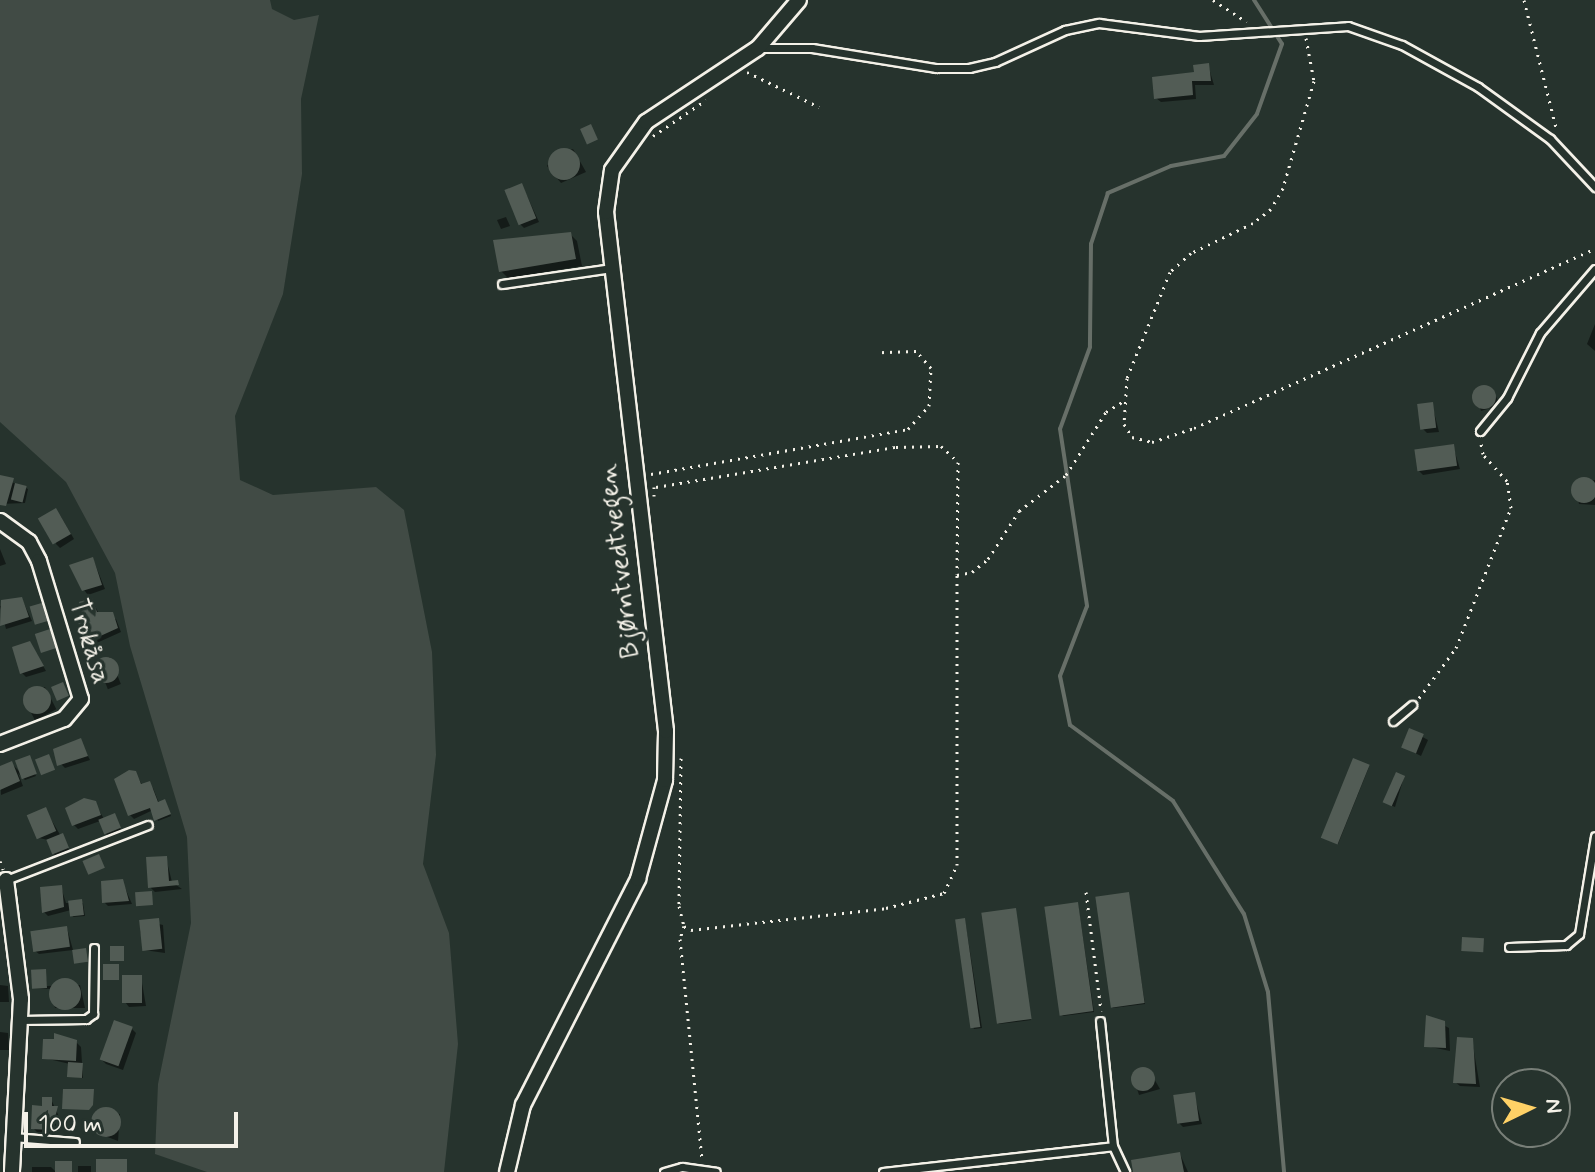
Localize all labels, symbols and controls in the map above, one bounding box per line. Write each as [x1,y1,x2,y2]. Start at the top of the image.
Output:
street label: Bjørntvedtvegen [594,462,648,660]
street label: Trokåsa [61,596,115,688]
north arrow [1491,1068,1571,1148]
scale bar [28,1096,242,1146]
text: N [1538,1098,1568,1115]
text: 100 m [38,1110,102,1141]

